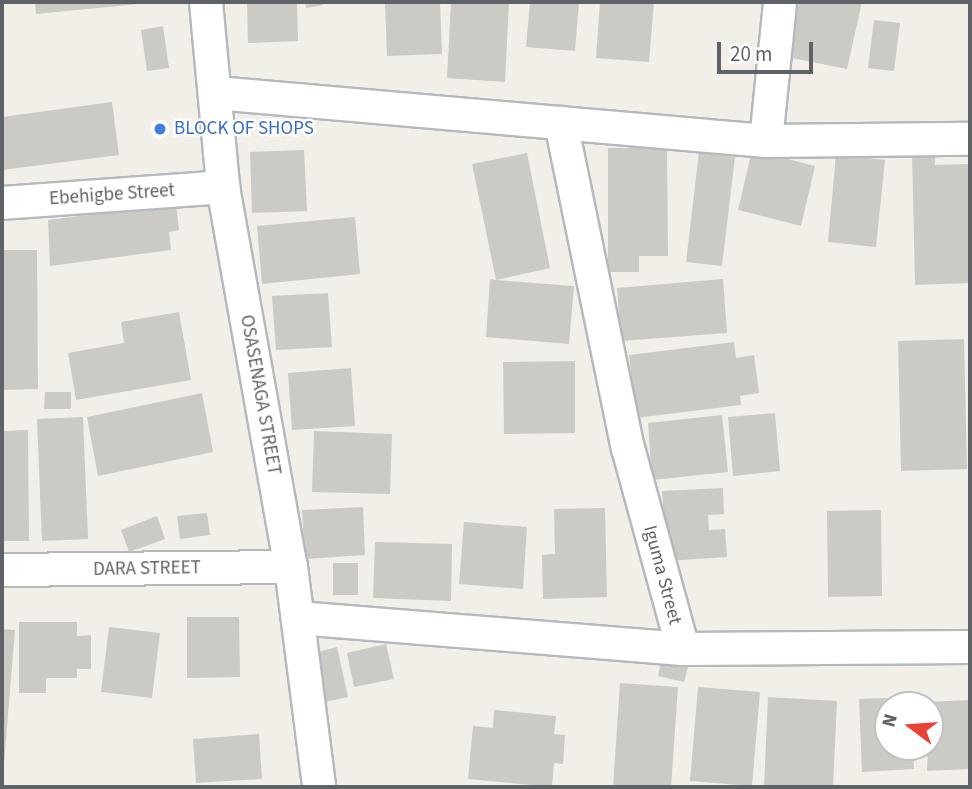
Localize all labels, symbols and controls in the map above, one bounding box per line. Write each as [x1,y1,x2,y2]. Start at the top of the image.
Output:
scale bar [720,28,816,72]
text: 20 m [730,39,772,69]
place label: BLOCK OF SHOPS [174,118,314,140]
marker: BLOCK OF SHOPS [152,121,168,137]
street label: Ebehigbe Street [48,179,176,211]
street label: OSASENAGA STREET [235,313,285,477]
street label: Iguma Street [638,523,686,627]
street label: DARA STREET [93,557,201,581]
north arrow [874,691,944,761]
text: N [876,711,905,730]

